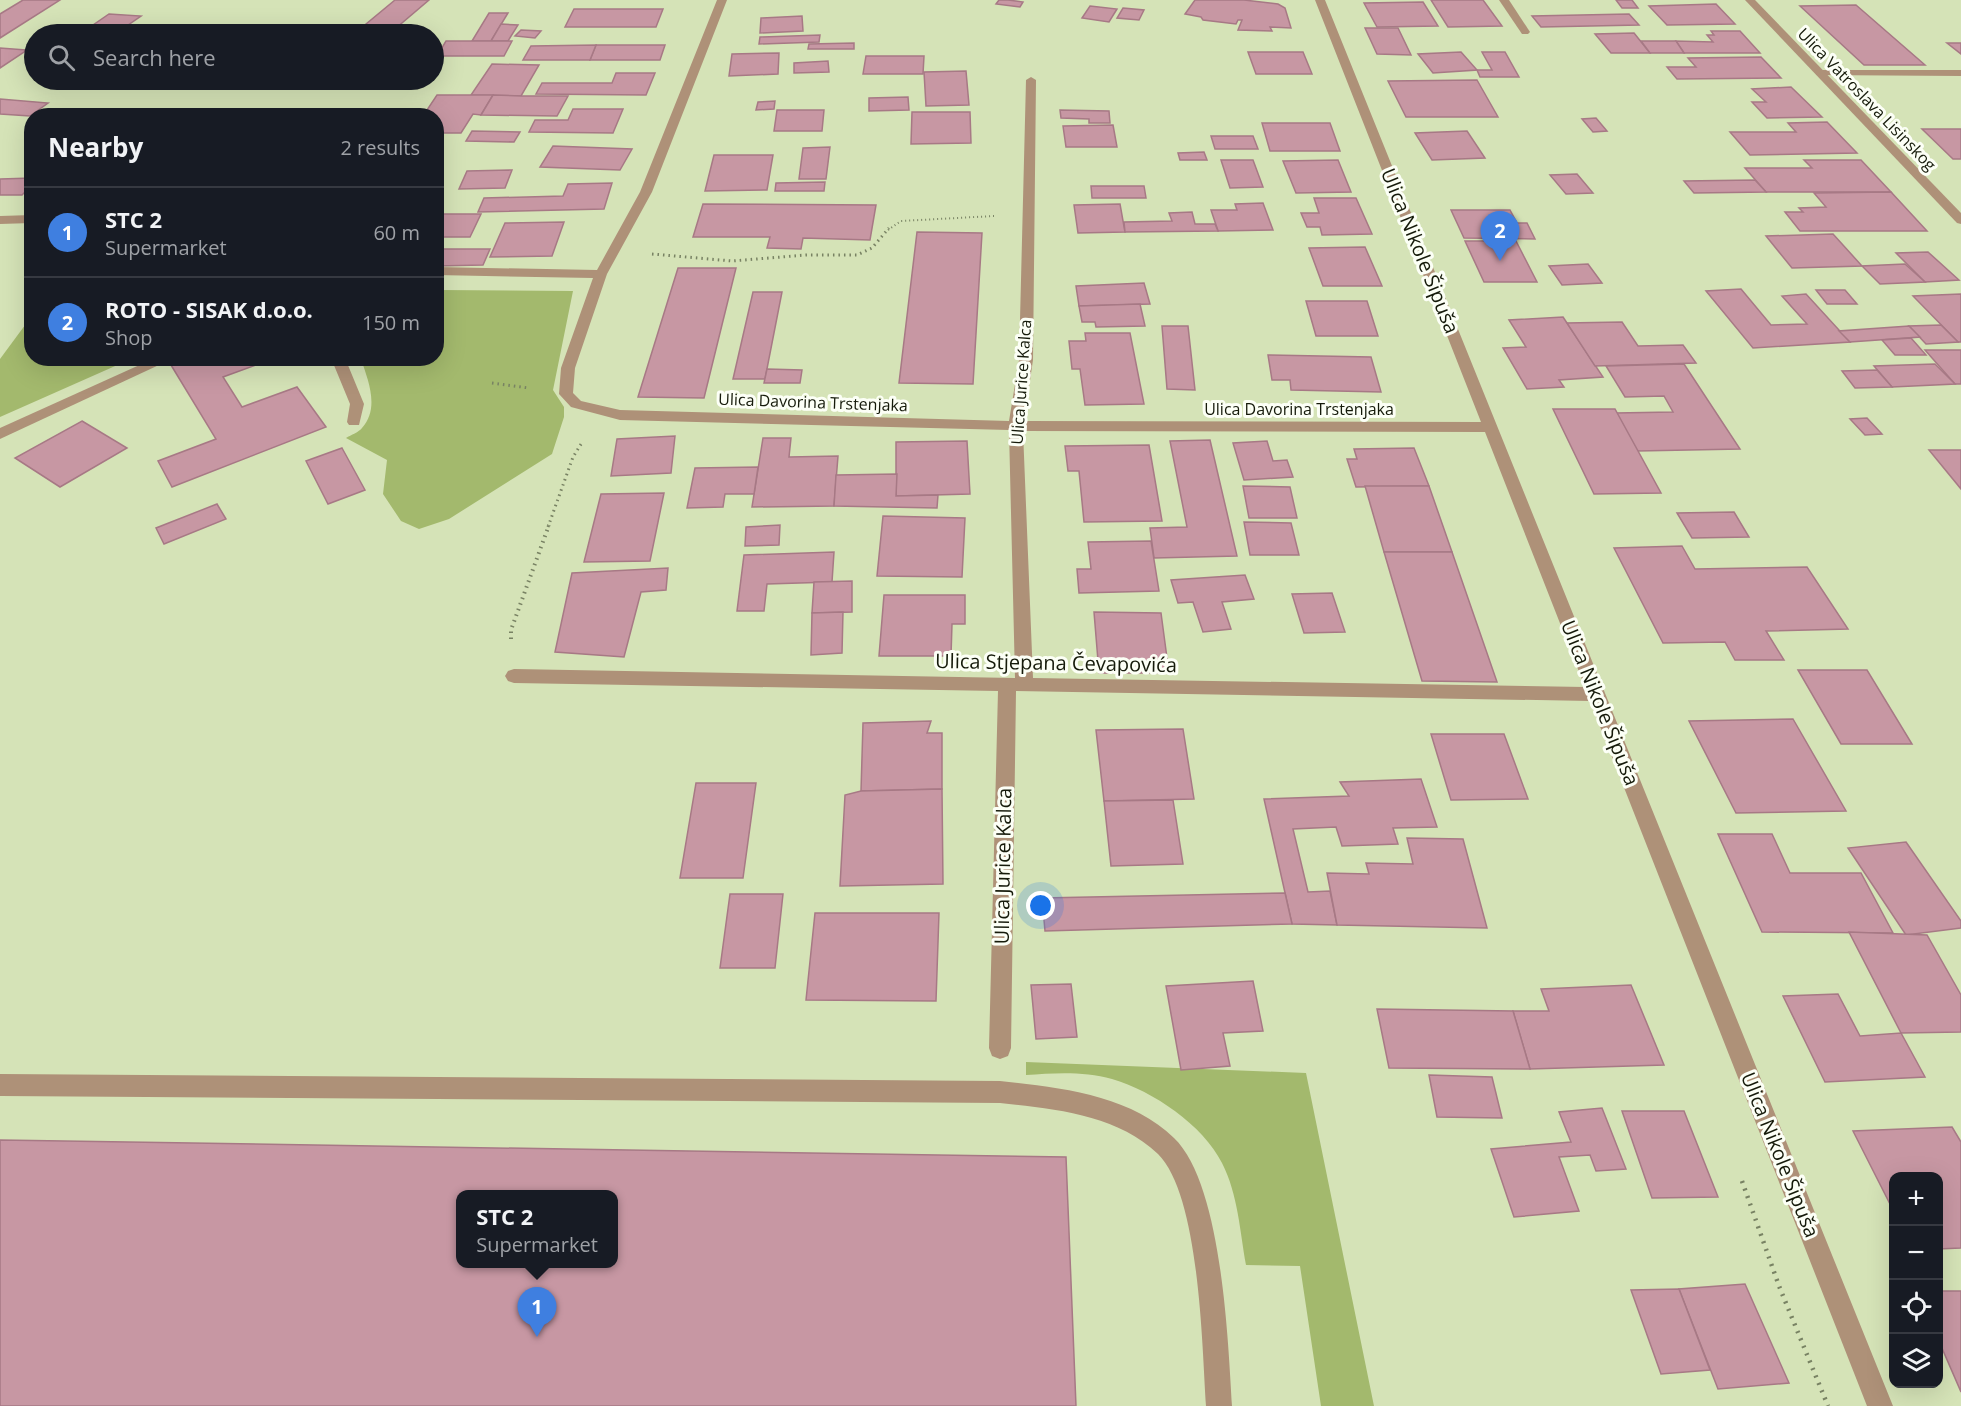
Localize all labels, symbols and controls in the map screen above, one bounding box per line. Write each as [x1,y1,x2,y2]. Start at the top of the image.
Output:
street label: Ulica Vatroslava Lisinskog [1793,23,1941,175]
search box [24,24,444,90]
icon: search [45,41,78,74]
text: Search here [93,42,216,72]
text: Nearby [48,129,143,165]
text: 2 results [340,134,420,161]
street label: Ulica Nikole Šipuša [1375,164,1466,337]
text: STC 2 [105,204,162,234]
pin: 2 [1480,212,1520,261]
text: 1 [62,219,73,246]
text: 60 m [373,219,420,246]
text: Supermarket [105,234,227,261]
text: ROTO - SISAK d.o.o. [105,294,313,324]
text: 2 [62,309,73,336]
text: 150 m [362,309,420,336]
street label: Ulica Jurice Kalca [1006,319,1036,445]
text: Shop [105,324,153,351]
street label: Ulica Davorina Trstenjaka [718,388,908,416]
street label: Ulica Davorina Trstenjaka [1204,398,1394,420]
street label: Ulica Nikole Šipuša [1555,616,1646,789]
street label: Ulica Stjepana Čevapovića [935,647,1177,678]
street label: Ulica Jurice Kalca [988,787,1017,944]
your location [1026,891,1055,920]
street label: Ulica Nikole Šipuša [1735,1068,1826,1241]
map controls [1889,1172,1943,1388]
button: + [1889,1172,1943,1226]
popup [456,1190,618,1268]
text: STC 2 [476,1201,533,1231]
button: − [1889,1226,1943,1280]
text: Supermarket [476,1231,598,1258]
button: locate [1889,1280,1943,1334]
pin: 1 [518,1288,556,1337]
button: layers [1889,1334,1943,1388]

